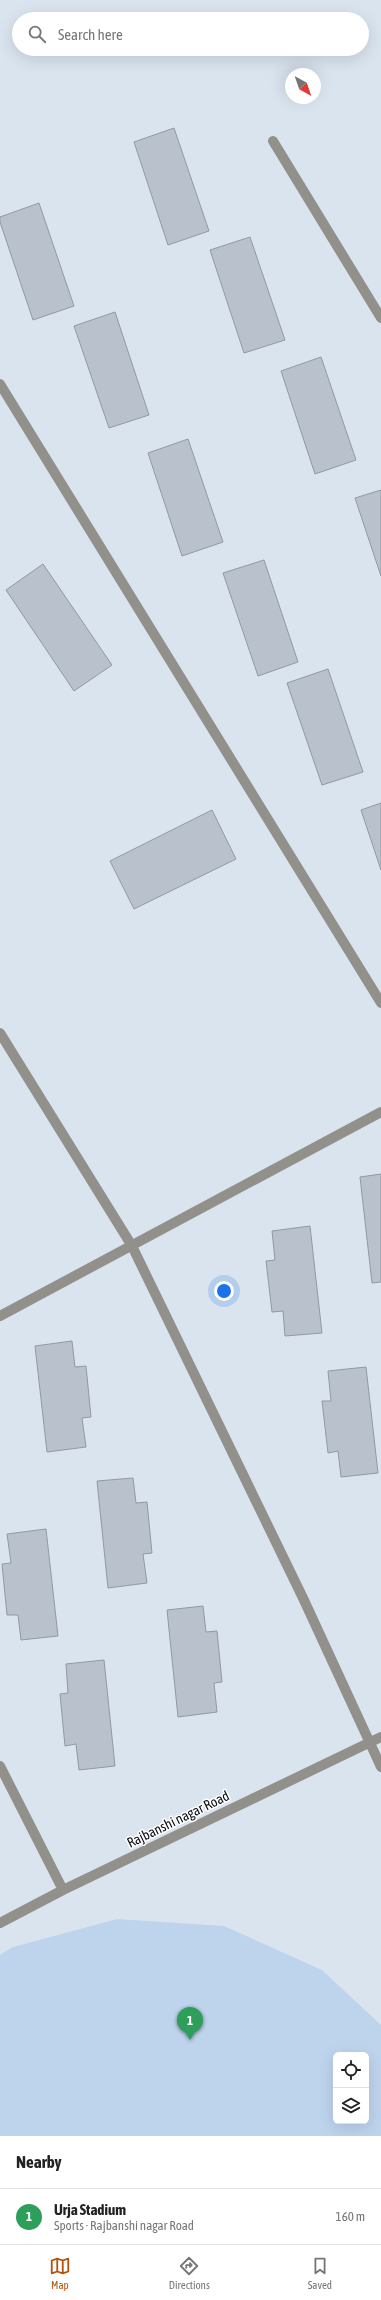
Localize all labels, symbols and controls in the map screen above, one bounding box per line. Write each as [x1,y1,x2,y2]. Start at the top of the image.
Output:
search box [12,12,369,56]
icon: search [26,23,48,45]
text: Search here [58,26,123,43]
north arrow [285,68,321,104]
your location [214,1281,234,1301]
street label: Rajbanshi nagar Road [124,1787,232,1851]
pin: 1 [177,2007,203,2040]
map controls [333,2052,369,2124]
button: locate [333,2052,369,2088]
button: layers [333,2088,369,2124]
text: Nearby [16,2152,62,2172]
text: Urja Stadium [54,2201,126,2218]
text: 1 [26,2209,32,2224]
text: 160 m [336,2209,365,2224]
text: Sports · Rajbanshi nagar Road [54,2218,194,2233]
tab: Map [49,2255,71,2291]
tab: Directions [169,2255,210,2291]
tab: Saved [308,2255,332,2291]

